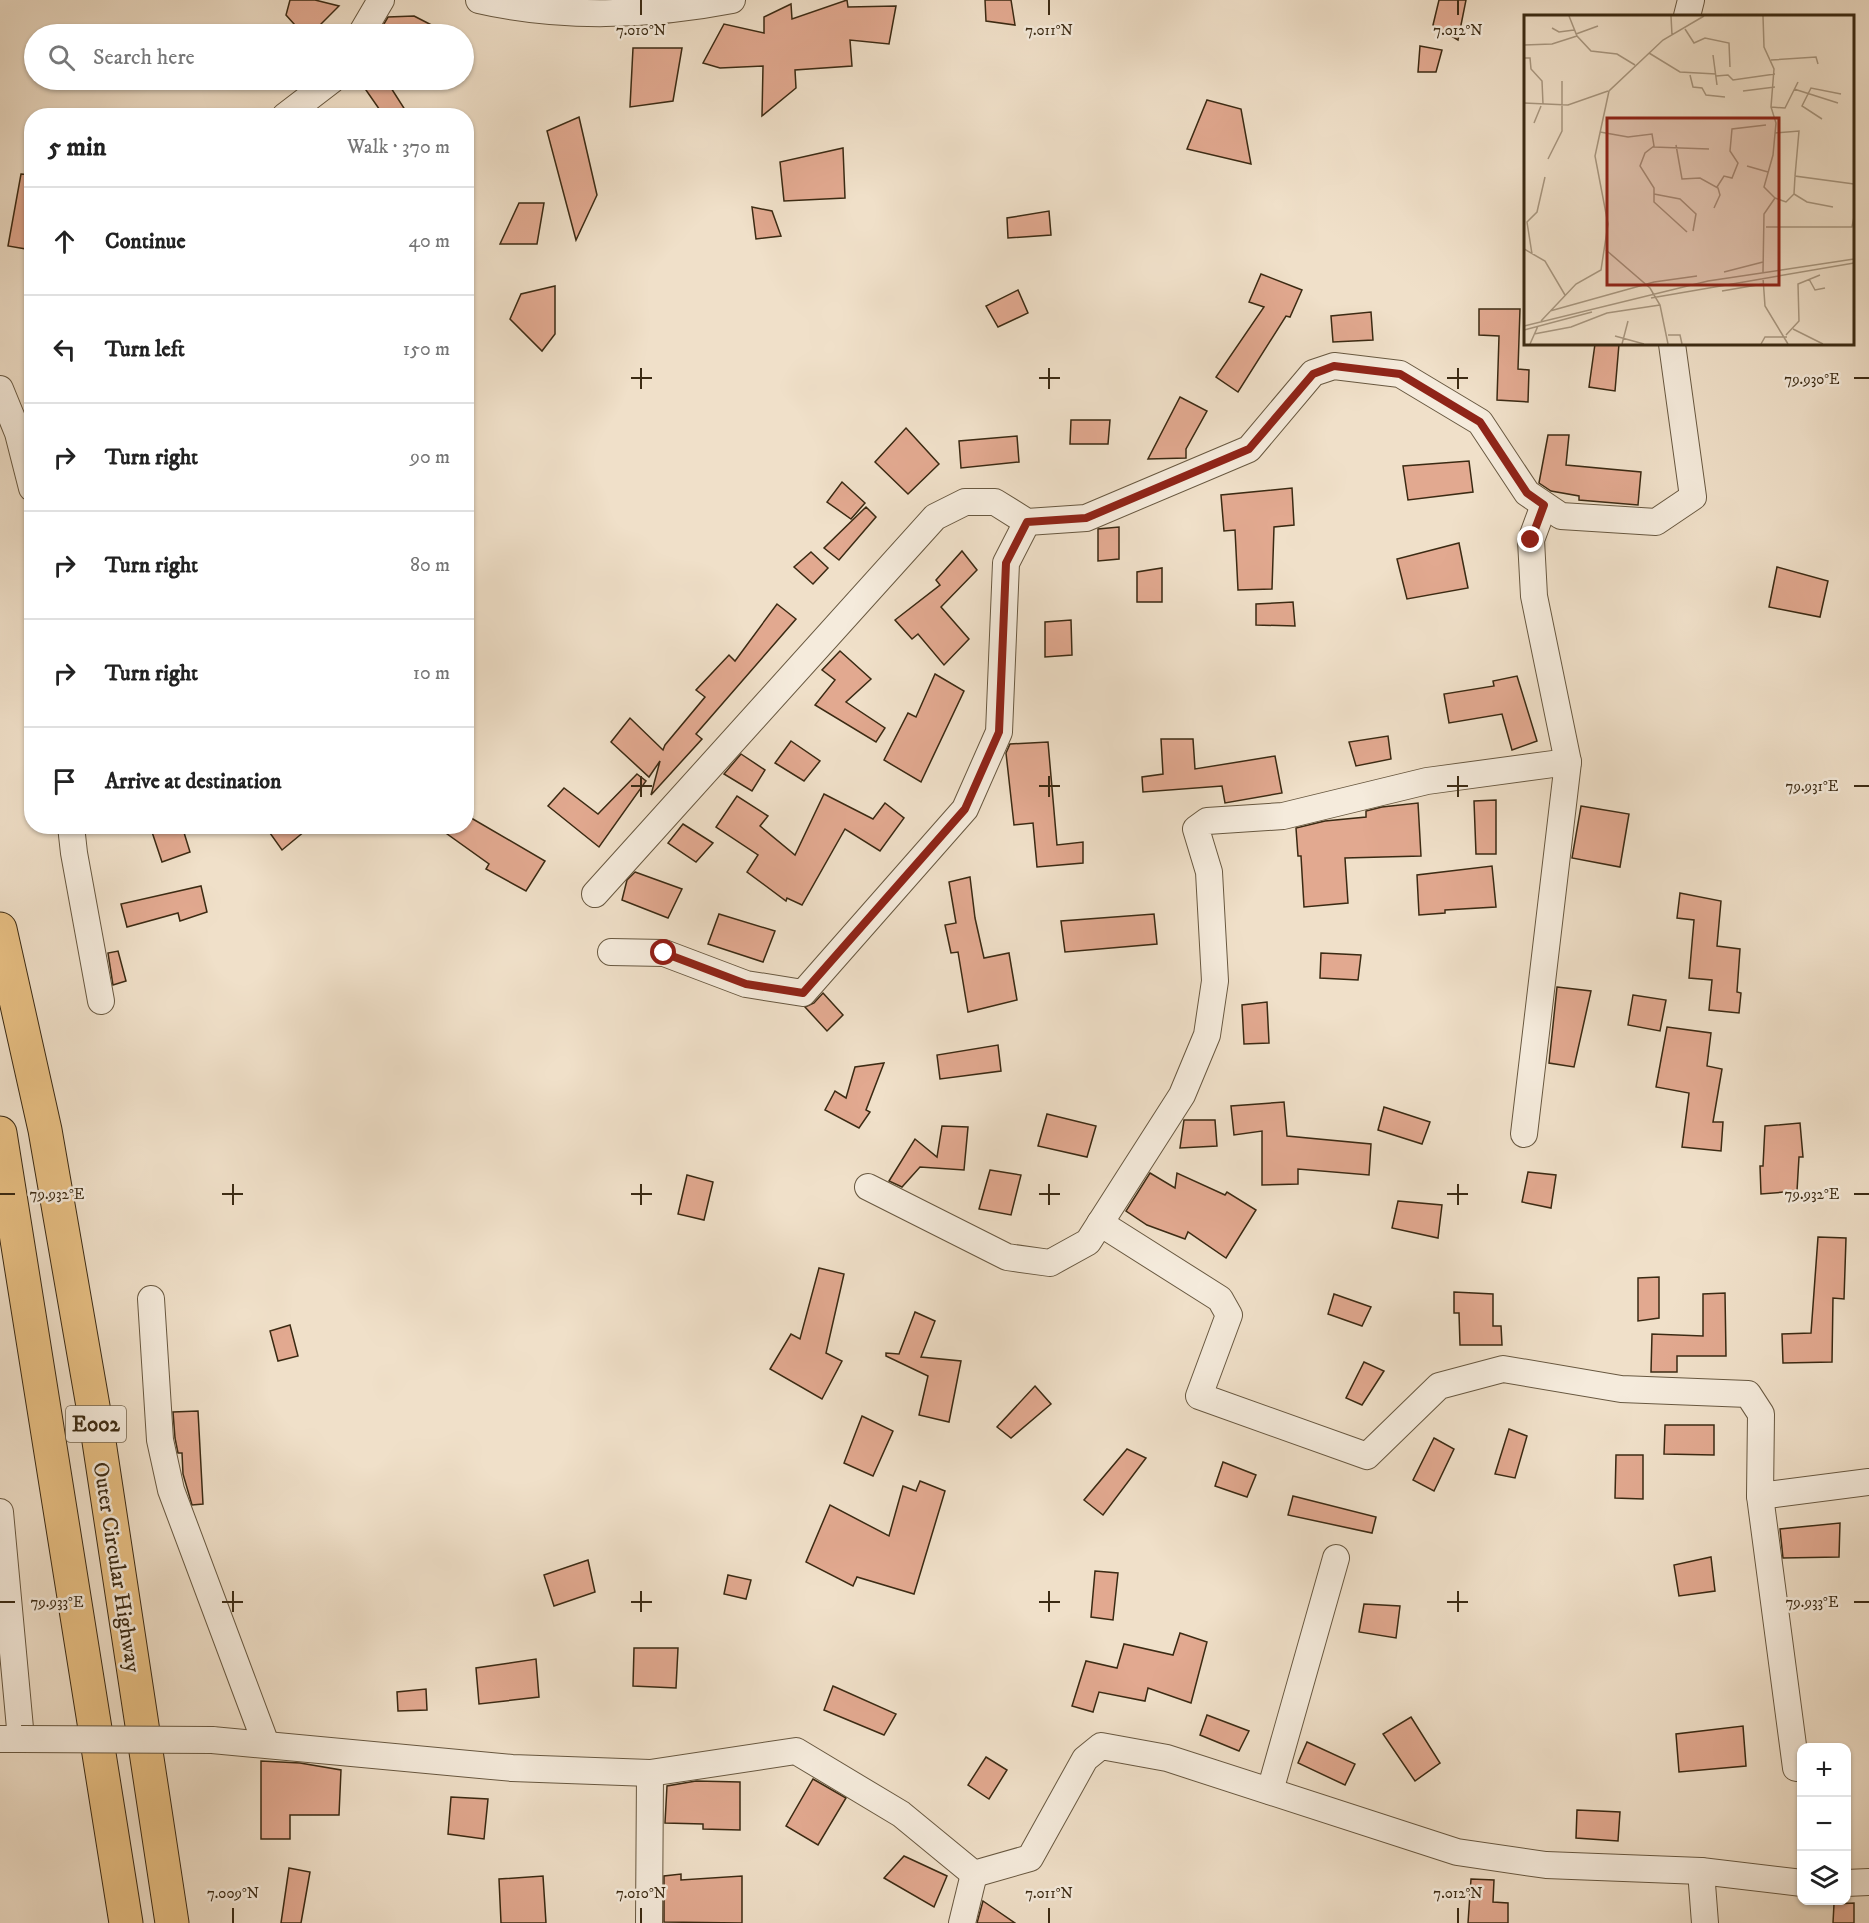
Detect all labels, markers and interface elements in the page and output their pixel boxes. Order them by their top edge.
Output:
inset map [1524,15,1854,345]
text: 7.010°N [616,21,666,40]
text: 7.011°N [1025,21,1073,40]
text: 7.012°N [1433,21,1483,40]
search box [24,24,474,90]
icon: search [45,41,78,74]
text: Search here [93,44,195,71]
text: 5 min [48,131,106,164]
text: Walk · 370 m [347,135,450,160]
icon: ahead [48,225,81,258]
text: Continue [105,228,186,255]
text: 40 m [408,229,450,254]
icon: left [48,333,81,366]
text: Turn left [105,336,185,363]
text: 150 m [403,337,450,362]
text: 79.930°E [1784,370,1840,389]
icon: right [48,441,81,474]
text: Turn right [105,444,198,471]
text: 90 m [410,445,450,470]
route end [1517,526,1543,552]
icon: right [48,549,81,582]
text: Turn right [105,552,198,579]
text: 80 m [410,553,450,578]
icon: right [48,657,81,690]
text: Turn right [105,660,198,687]
text: 10 m [413,661,450,686]
icon: arrive [48,765,81,798]
text: Arrive at destination [105,768,282,795]
text: 79.931°E [1786,777,1839,796]
route start [650,939,676,965]
text: 79.932°E [30,1185,85,1204]
text: 79.932°E [1785,1185,1840,1204]
road number: E002 [66,1406,126,1442]
street label: Outer Circular Highway [87,1460,147,1675]
text: 79.933°E [30,1593,84,1612]
text: 79.933°E [1785,1593,1839,1612]
map controls [1797,1743,1851,1905]
button: + [1797,1743,1851,1797]
button: − [1797,1797,1851,1851]
button: layers [1797,1851,1851,1905]
text: 7.009°N [207,1884,259,1903]
text: 7.010°N [616,1884,666,1903]
text: 7.011°N [1025,1884,1073,1903]
text: 7.012°N [1433,1884,1483,1903]

